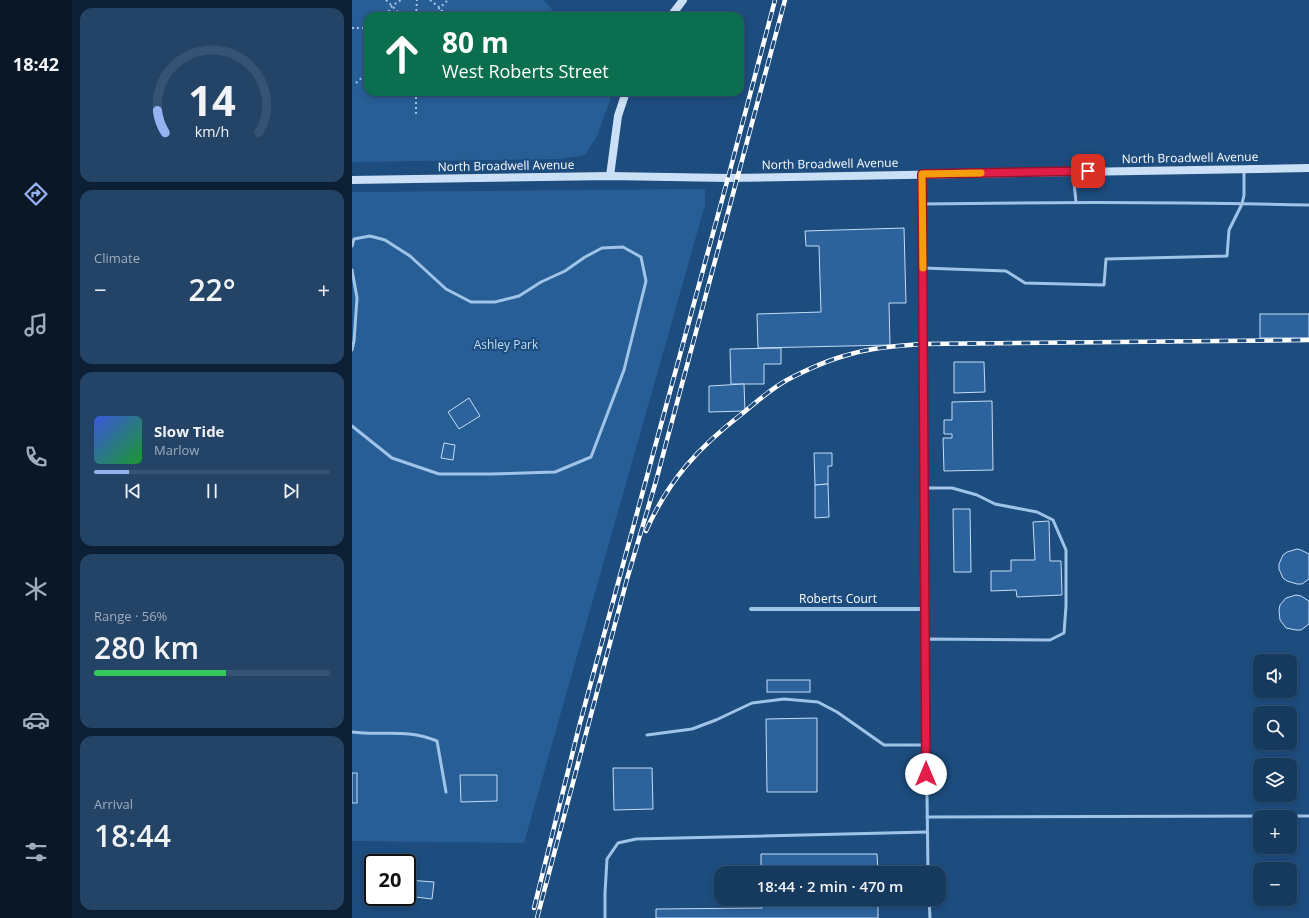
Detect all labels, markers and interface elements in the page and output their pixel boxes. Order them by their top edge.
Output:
text: 80 m [442,23,509,61]
icon: ahead [376,28,428,80]
text: 18:42 [13,52,59,76]
text: West Roberts Street [442,59,609,83]
text: 14 [188,72,236,128]
text: km/h [195,122,229,141]
street label: North Broadwell Avenue [1121,148,1259,167]
street label: North Broadwell Avenue [761,154,899,173]
pin [1071,154,1105,188]
street label: North Broadwell Avenue [437,156,575,175]
icon: arrive [1077,160,1099,182]
icon: directions [22,180,50,208]
text: Climate [94,249,140,267]
text: 22° [188,269,236,310]
text: − [94,274,107,304]
text: + [317,274,330,304]
icon: music [22,311,50,339]
park label: Ashley Park [474,336,539,353]
text: Slow Tide [154,421,224,441]
text: Marlow [154,441,199,459]
icon: phone [22,443,50,471]
icon: previous [122,480,144,502]
icon: pause [201,480,223,502]
icon: next [280,480,302,502]
icon: climate [22,575,50,603]
street label: Roberts Court [799,590,877,607]
text: Range · 56% [94,607,167,625]
text: 280 km [94,627,199,668]
map controls [1253,654,1297,906]
button: sound [1253,654,1297,698]
icon: car [22,706,50,734]
button: search [1253,706,1297,750]
position arrow [905,753,947,795]
button: layers [1253,758,1297,802]
text: Arrival [94,795,133,813]
button: + [1253,810,1297,854]
text: 18:44 [94,815,171,856]
icon: filters [22,838,50,866]
speed limit sign: 20 [364,854,416,906]
button: − [1253,862,1297,906]
text: 18:44 · 2 min · 470 m [757,876,903,896]

